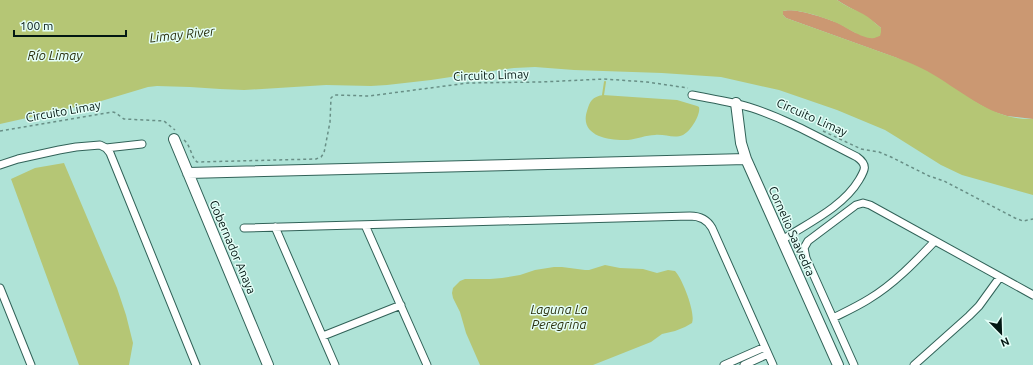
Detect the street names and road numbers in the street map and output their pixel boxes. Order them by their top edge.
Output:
street label: Circuito Limay [453,67,529,83]
street label: Circuito Limay [775,96,850,138]
street label: Circuito Limay [24,98,102,124]
street label: Cornelio Saavedra [766,184,818,278]
street label: Gobernador Anaya [207,198,259,296]

